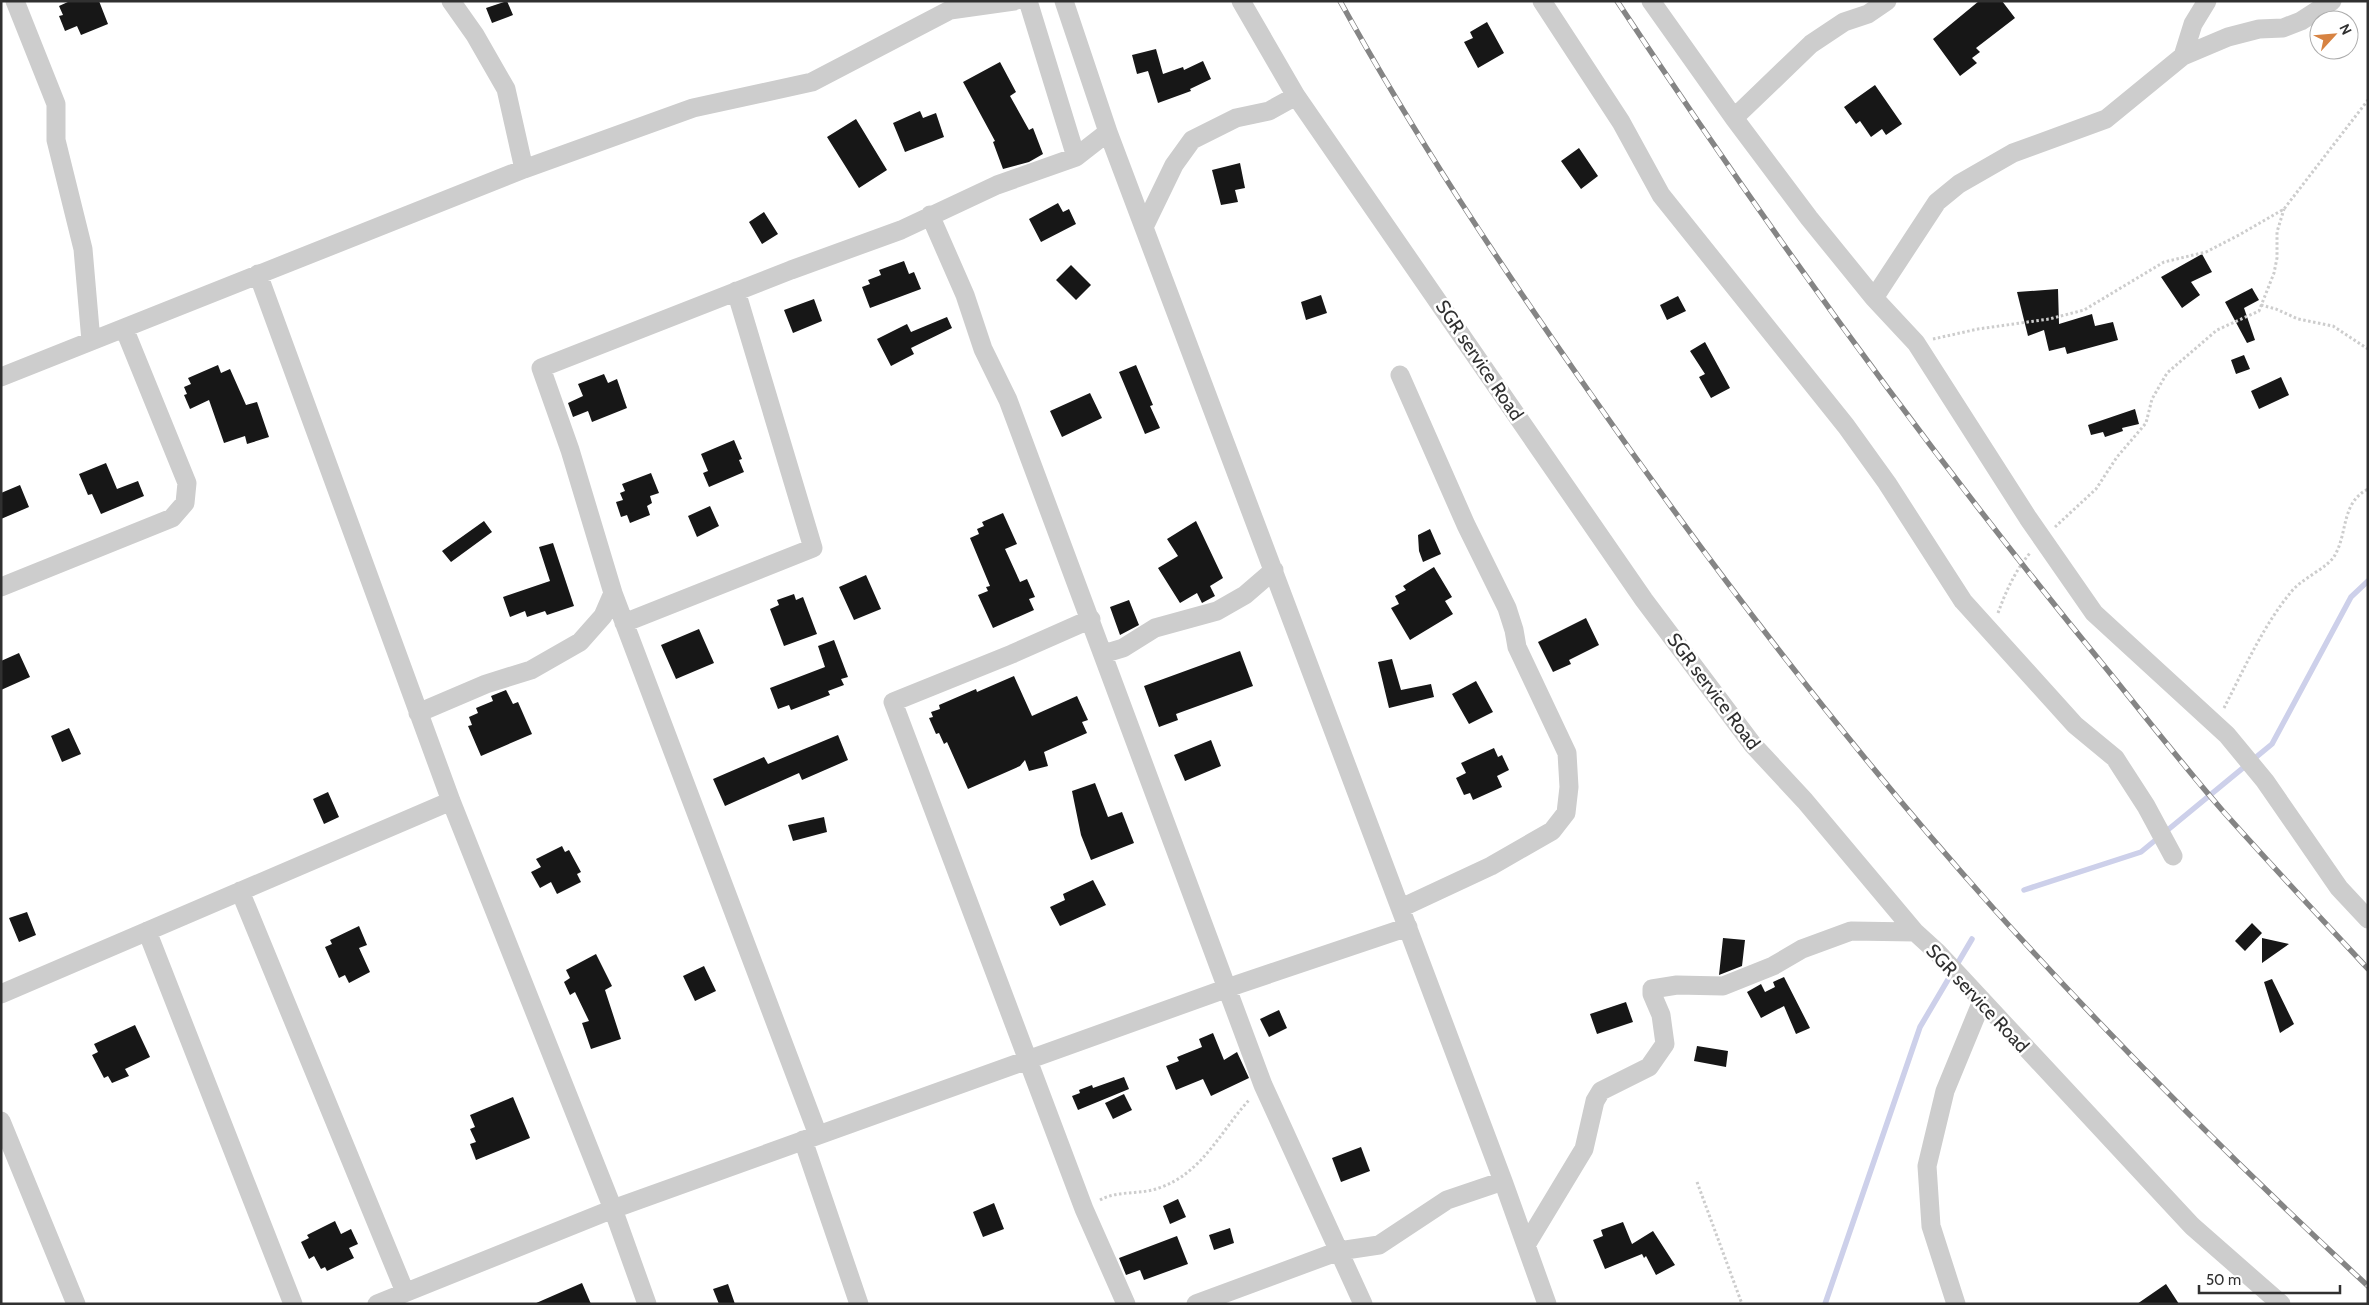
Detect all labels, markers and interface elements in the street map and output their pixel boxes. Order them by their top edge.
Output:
north arrow [2309,10,2359,60]
text: N [2335,21,2356,38]
street label: SGR service Road [1431,296,1528,425]
street label: SGR service Road [1662,628,1765,754]
street label: SGR service Road [1921,939,2034,1057]
scale bar [2199,1262,2340,1294]
text: 50 m [2206,1271,2241,1289]

